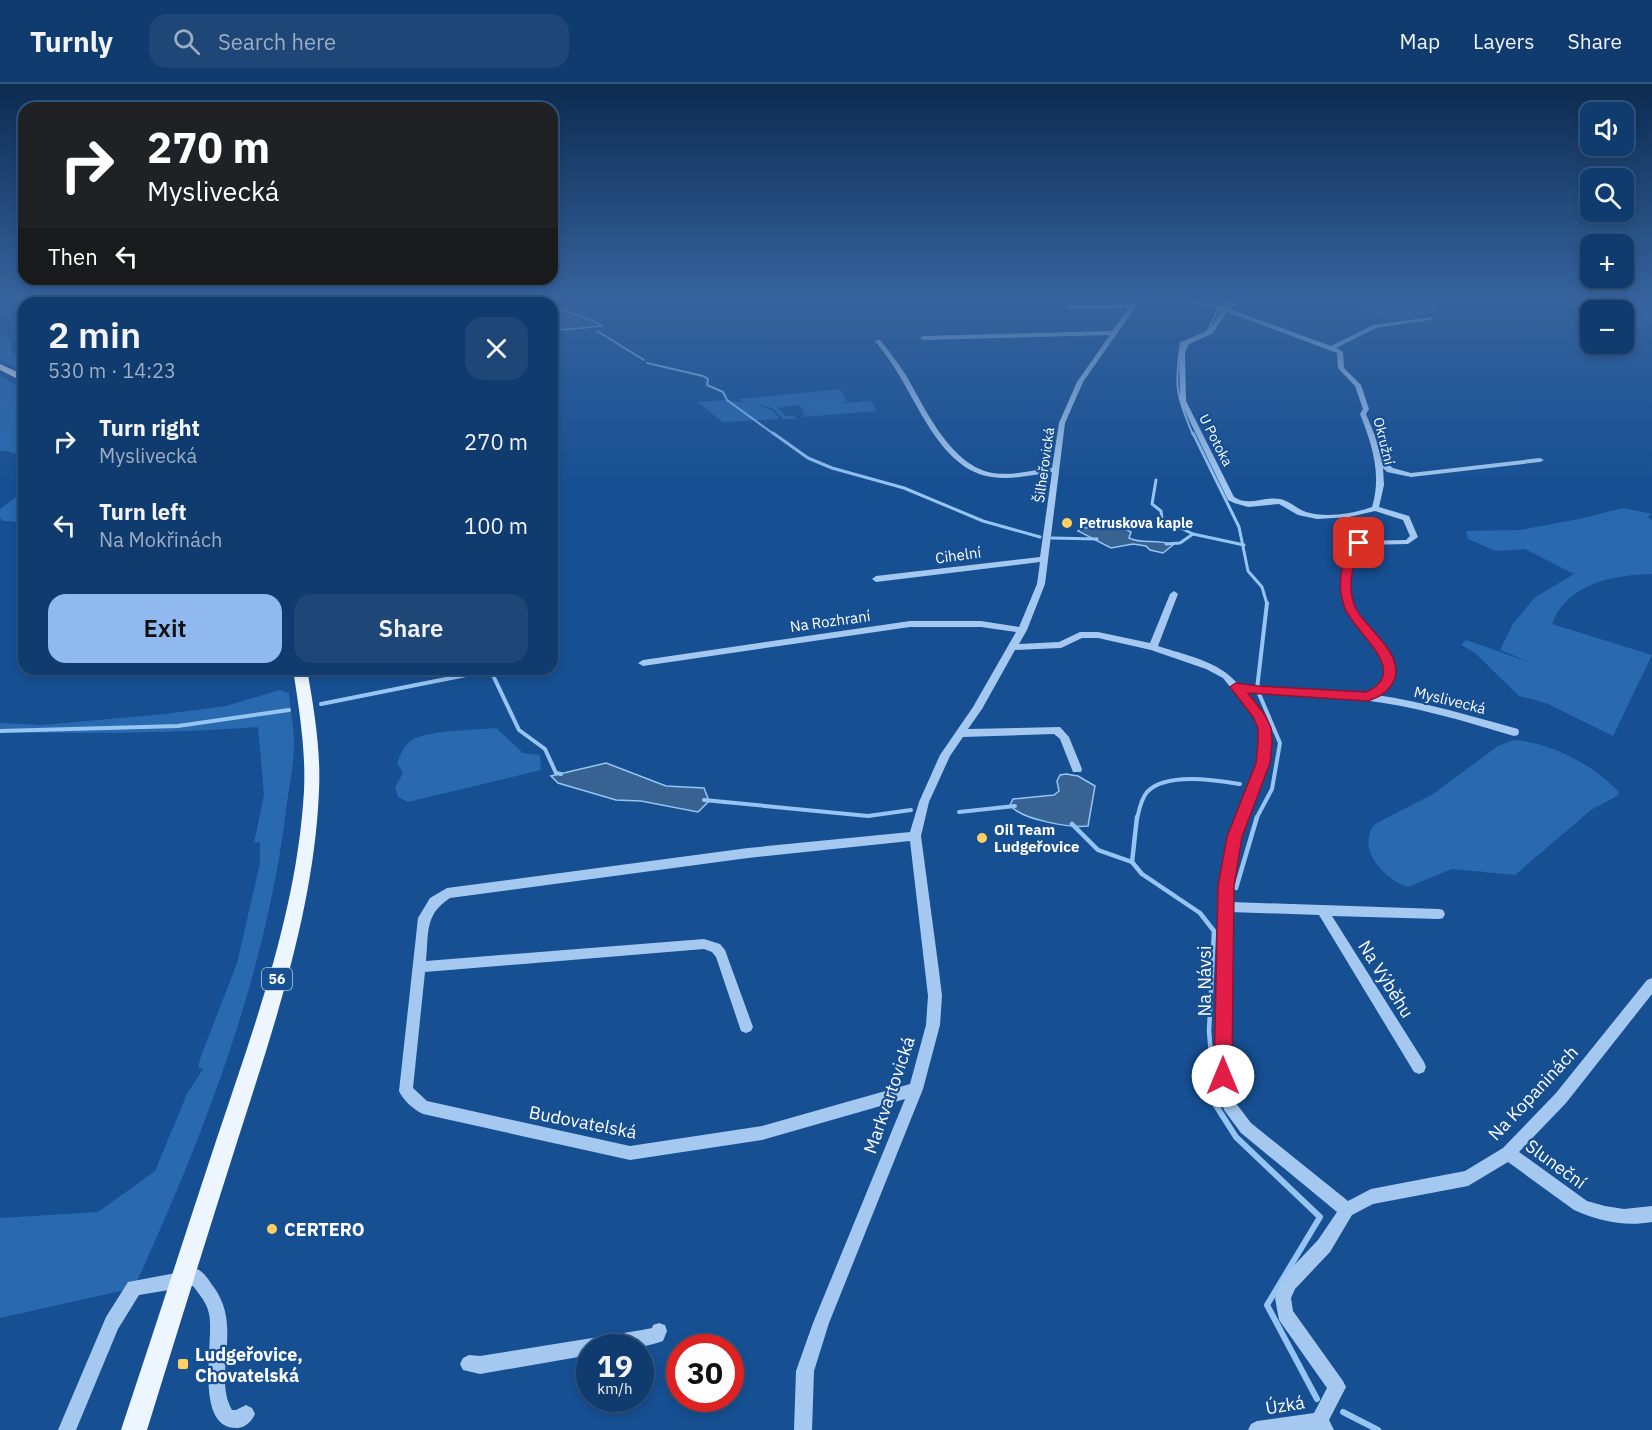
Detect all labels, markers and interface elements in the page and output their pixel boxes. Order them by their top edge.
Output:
search box [149,14,569,68]
text: Turnly [30,23,113,60]
icon: search [170,25,203,58]
text: Search here [218,27,336,56]
text: Map [1400,27,1440,55]
text: Layers [1473,27,1535,55]
text: Share [1568,27,1622,55]
map controls [1580,102,1634,354]
button: sound [1580,102,1634,156]
text: 270 m [147,120,270,175]
icon: right [48,126,126,204]
button: search [1580,168,1634,222]
text: Myslivecká [147,173,280,208]
button: + [1580,234,1634,288]
icon: left [110,240,143,273]
text: Then [48,242,98,271]
button: − [1580,300,1634,354]
text: 2 min [48,311,141,358]
button: close [465,317,528,380]
text: 530 m · 14:23 [48,357,176,384]
street label: U Potoka [1195,411,1237,470]
text: Turn right [99,413,200,442]
street label: Okružní [1369,415,1399,467]
icon: right [48,425,81,458]
street label: Šilheřovická [1029,425,1058,504]
text: 270 m [464,427,528,456]
text: Myslivecká [99,442,197,469]
text: Turn left [99,497,187,526]
icon: left [48,509,81,542]
text: 100 m [464,511,528,540]
place label: Petruskova kaple [1079,514,1193,532]
marker: Petruskova kaple [1060,516,1074,530]
pin [1333,517,1384,568]
text: Na Mokřinách [99,526,222,553]
icon: arrive [1342,526,1375,559]
street label: Cihelní [934,542,982,568]
button: Exit [48,594,282,663]
button: Share [294,594,528,663]
street label: Na Rozhraní [789,606,872,636]
street label: Myslivecká [1412,682,1488,718]
place label: Oil Team Ludgeřovice [994,820,1079,856]
marker: Oil Team Ludgeřovice [975,831,989,845]
street label: Na Výběhu [1353,936,1419,1022]
street label: Na Návsi [1193,946,1216,1016]
road number: 56 [262,968,292,990]
street label: Markvartovická [858,1033,920,1157]
street label: Na Kopaninách [1483,1041,1583,1145]
position arrow [1191,1044,1255,1108]
street label: Budovatelská [527,1100,639,1144]
street label: Sluneční [1521,1134,1591,1194]
place label: CERTERO [284,1218,365,1241]
marker: CERTERO [265,1222,279,1236]
speed limit sign: 30 [666,1334,744,1412]
place label: Ludgeřovice, Chovatelská [195,1343,303,1387]
text: 19 [597,1346,633,1385]
marker: Ludgeřovice, Chovatelská [176,1357,190,1371]
text: km/h [597,1379,633,1398]
street label: Úzká [1264,1390,1307,1419]

